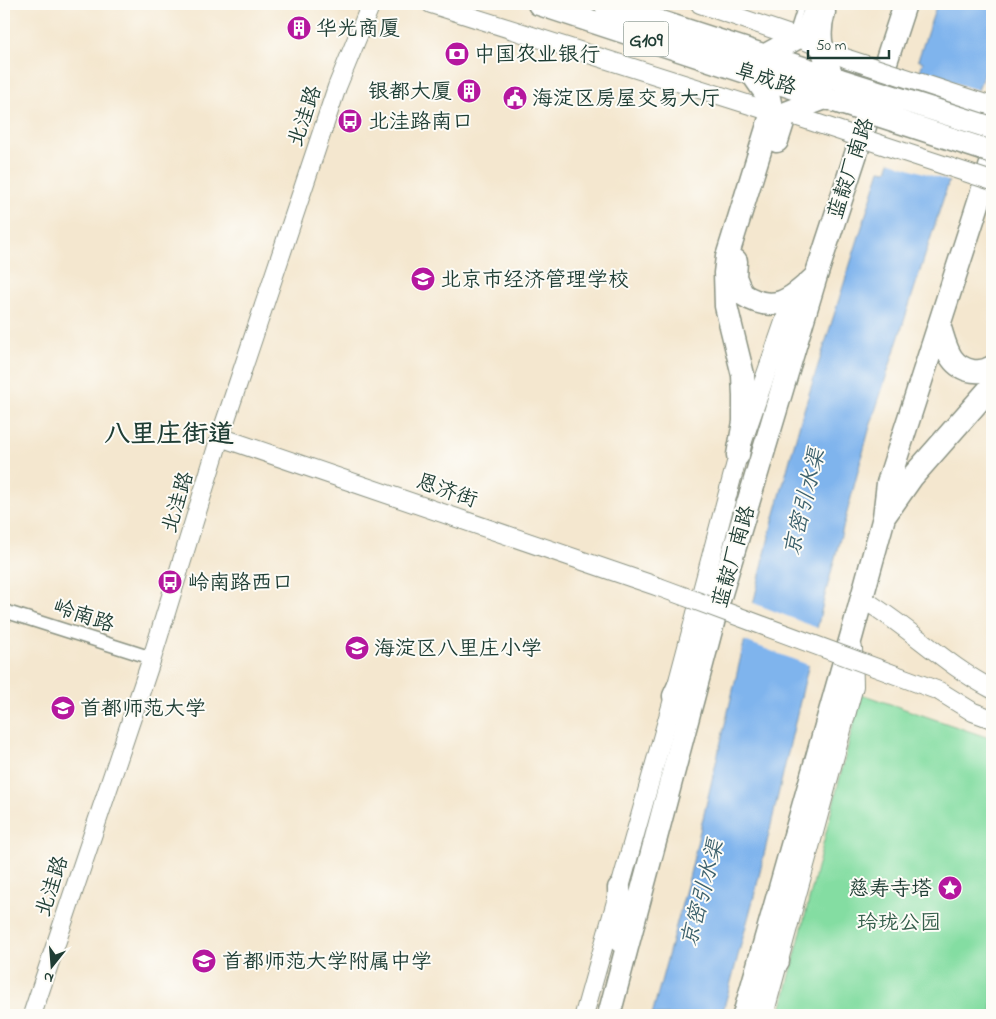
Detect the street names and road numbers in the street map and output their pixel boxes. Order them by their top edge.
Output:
road number: G109 [624,22,668,56]
street label: 阜成路 [731,56,800,104]
street label: 北洼路 [281,82,330,151]
street label: 蓝靛厂南路 [821,114,882,223]
street label: 恩济街 [412,467,481,516]
street label: 北洼路 [155,468,202,537]
street label: 蓝靛厂南路 [706,502,764,611]
street label: 岭南路 [49,593,118,641]
street label: 北洼路 [29,852,77,921]

